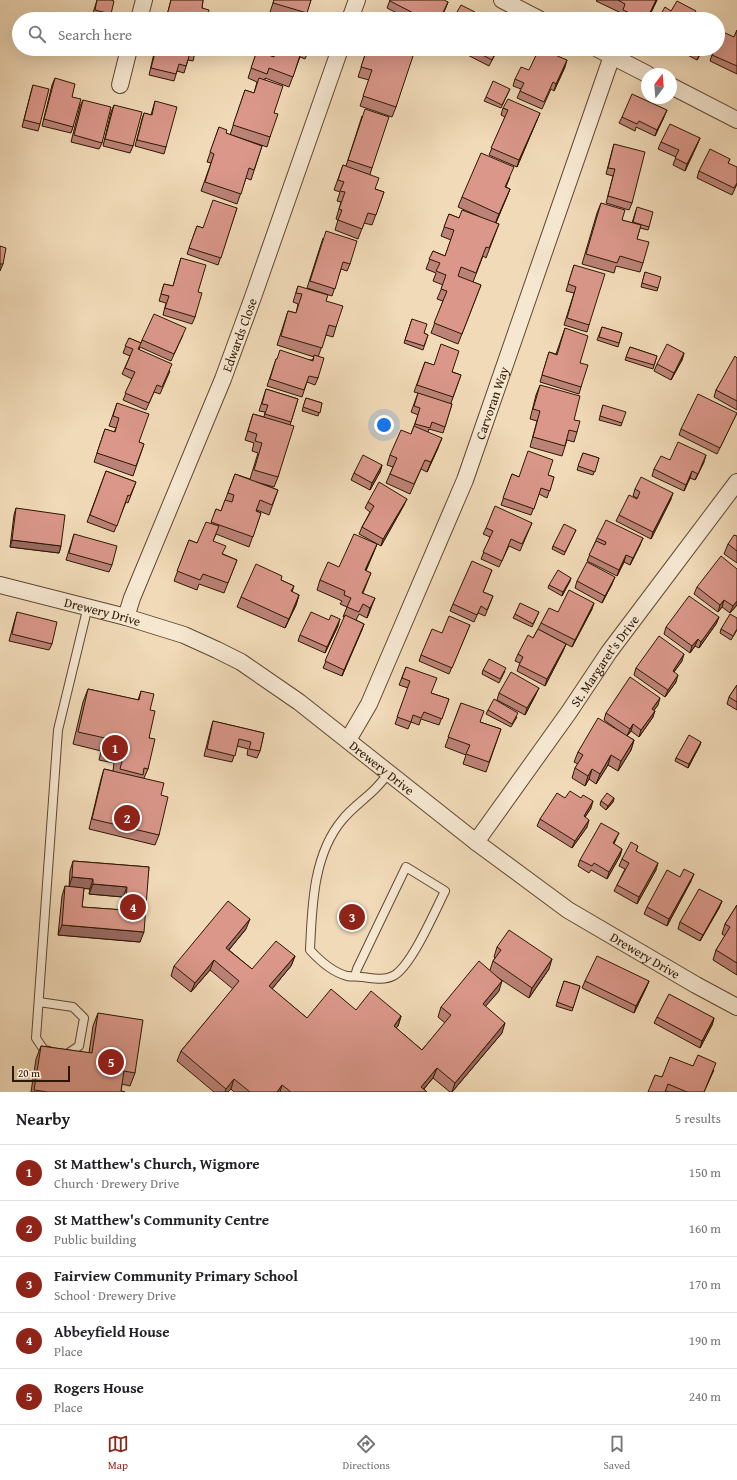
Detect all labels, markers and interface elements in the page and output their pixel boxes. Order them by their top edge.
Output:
search box [12,12,725,56]
icon: search [26,23,48,45]
text: Search here [58,24,132,45]
north arrow [641,68,677,104]
street label: Edwards Close [217,295,262,375]
street label: Carvoran Way [471,363,514,442]
your location [374,415,394,435]
street label: Drewery Drive [62,593,143,631]
street label: St. Margaret's Drive [566,611,644,711]
pin: 1 [102,733,128,763]
street label: Drewery Drive [345,736,418,800]
pin: 2 [114,803,140,833]
pin: 4 [120,892,146,922]
pin: 3 [339,902,365,932]
street label: Drewery Drive [607,928,684,984]
pin: 5 [98,1047,124,1077]
scale bar [12,1064,70,1083]
text: 20 m [18,1065,40,1081]
text: Nearby [16,1106,70,1131]
text: 5 results [675,1109,721,1128]
text: St Matthew's Church, Wigmore [54,1153,260,1174]
text: 1 [26,1163,32,1182]
text: 150 m [689,1163,721,1182]
text: Church · Drewery Drive [54,1174,179,1193]
text: St Matthew's Community Centre [54,1209,269,1230]
text: 2 [26,1219,32,1238]
text: 160 m [689,1219,721,1238]
text: Public building [54,1230,136,1249]
text: Fairview Community Primary School [54,1265,298,1286]
text: 3 [26,1275,32,1294]
text: 170 m [689,1275,721,1294]
text: School · Drewery Drive [54,1286,176,1305]
text: Abbeyfield House [54,1321,170,1342]
text: 4 [26,1331,32,1350]
text: 190 m [689,1331,721,1350]
text: Place [54,1342,83,1361]
text: Rogers House [54,1377,144,1398]
text: 5 [26,1387,32,1406]
text: 240 m [689,1387,721,1406]
text: Place [54,1398,83,1417]
tab: Map [107,1433,129,1473]
tab: Directions [343,1433,390,1473]
tab: Saved [603,1433,630,1473]

